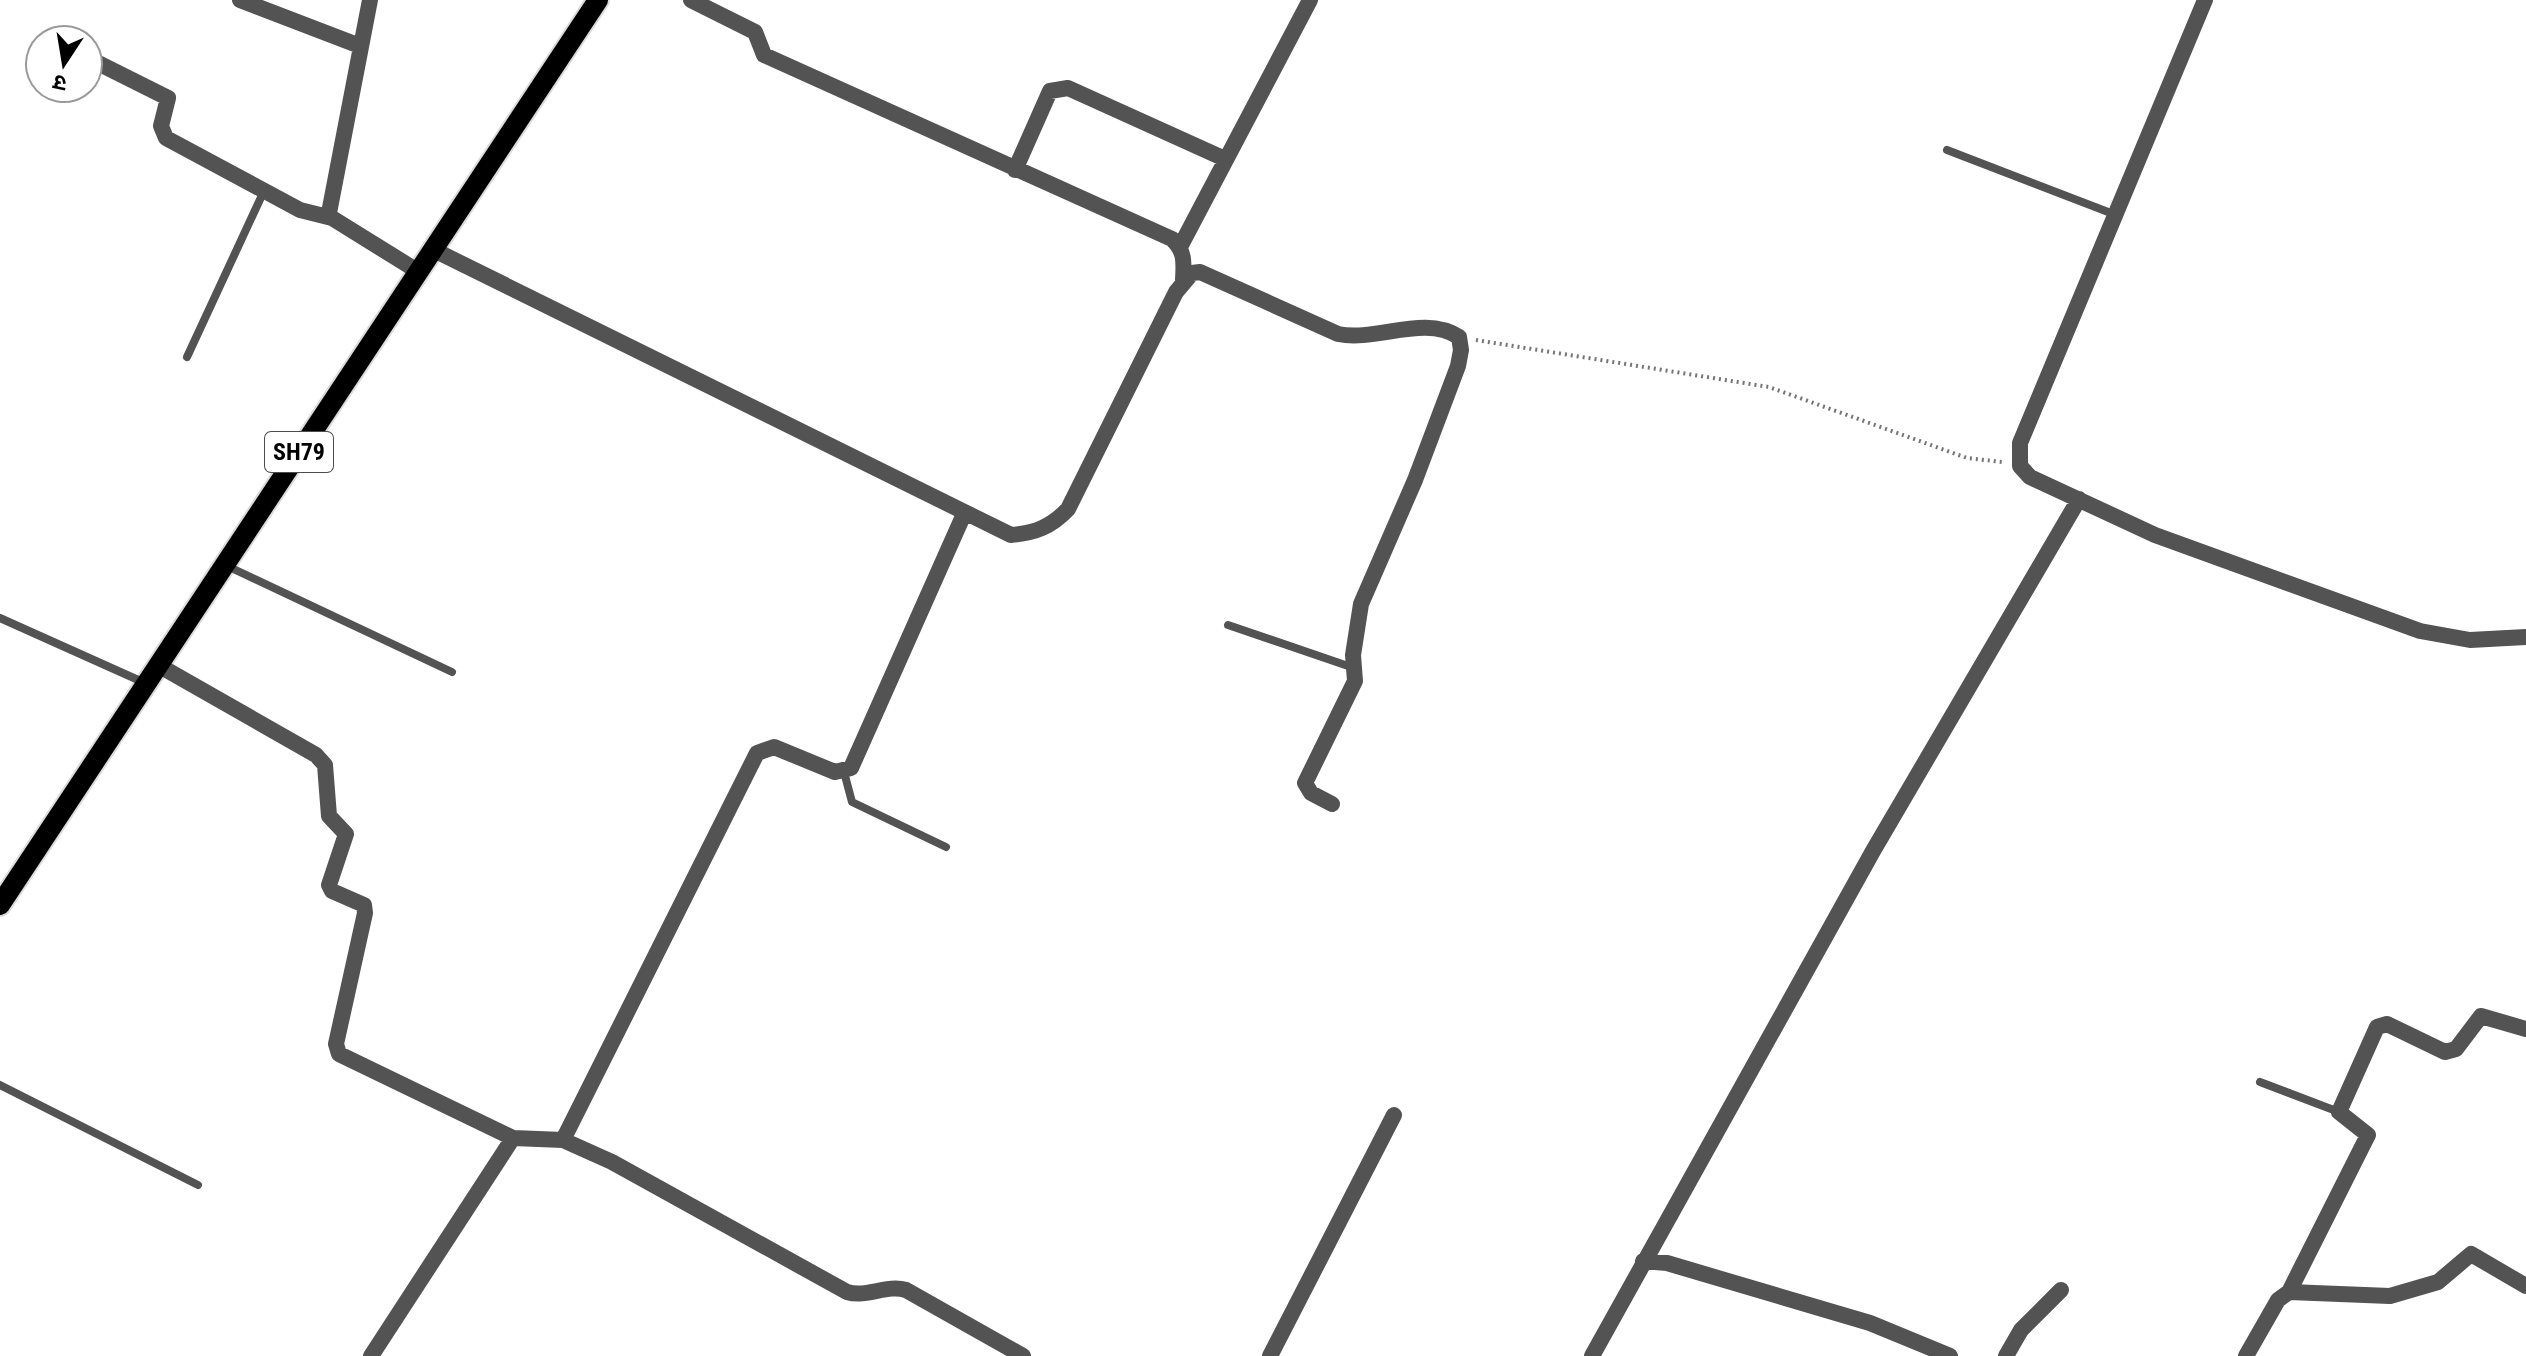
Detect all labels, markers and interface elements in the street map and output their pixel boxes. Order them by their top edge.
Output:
north arrow [24,24,104,104]
text: उ [50,69,69,97]
road number: SH79 [265,432,333,472]

